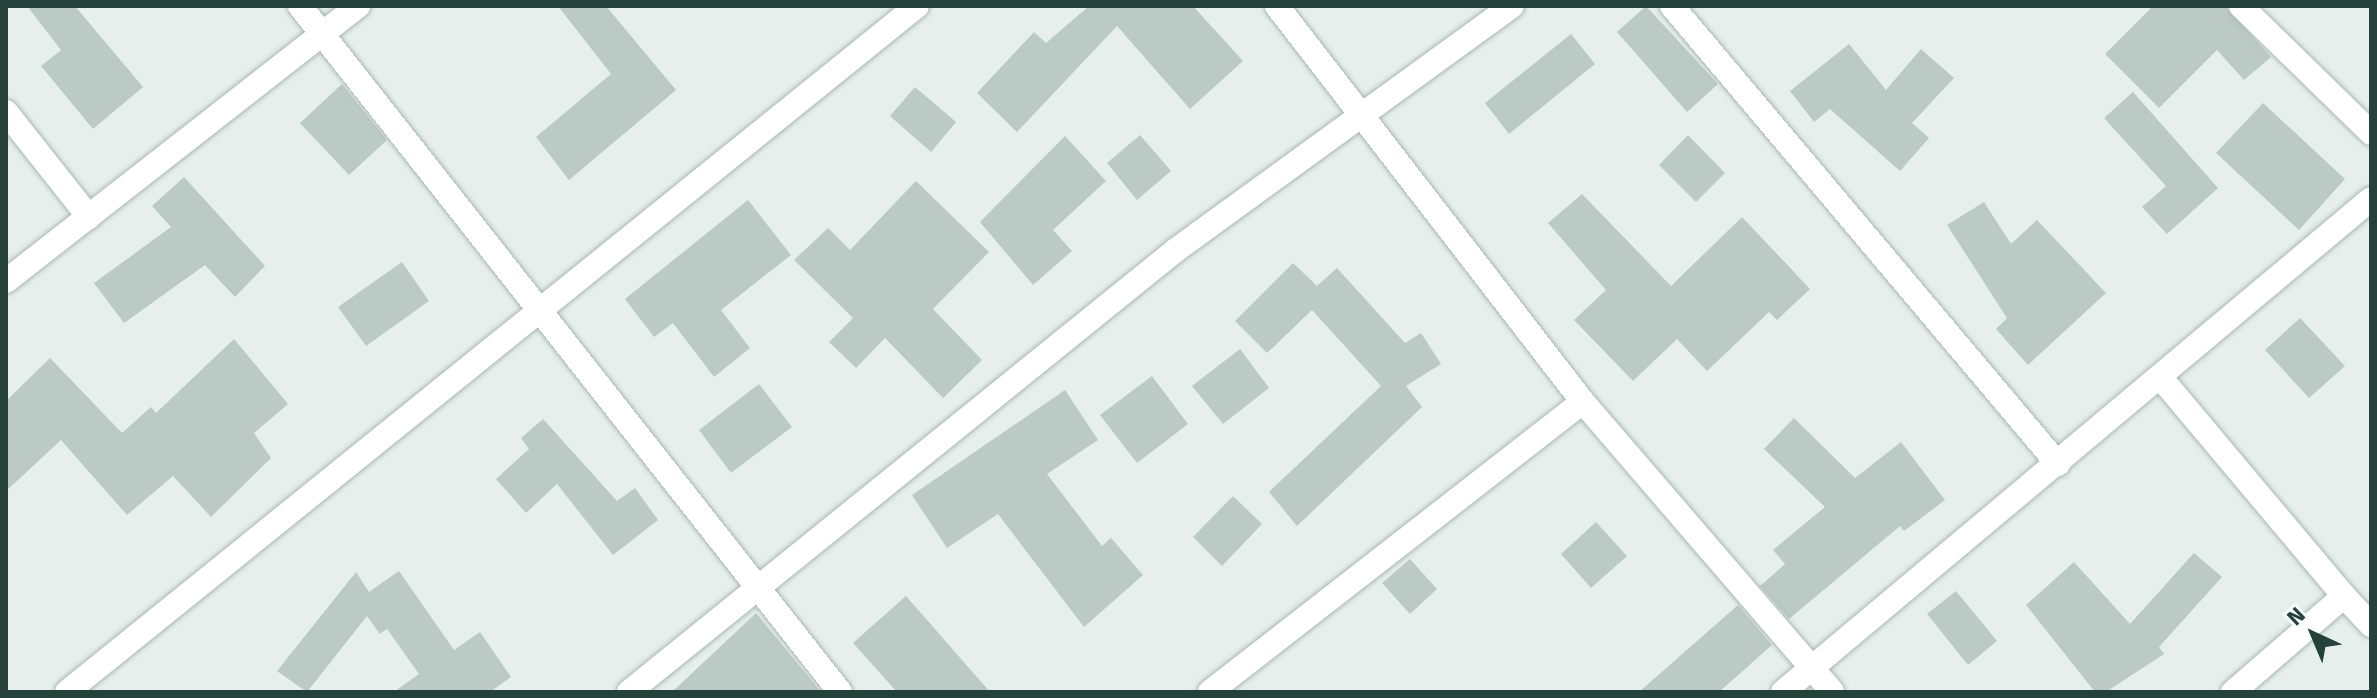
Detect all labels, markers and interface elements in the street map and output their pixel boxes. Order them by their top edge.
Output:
north arrow [2273,594,2353,674]
text: N [2281,602,2311,631]

